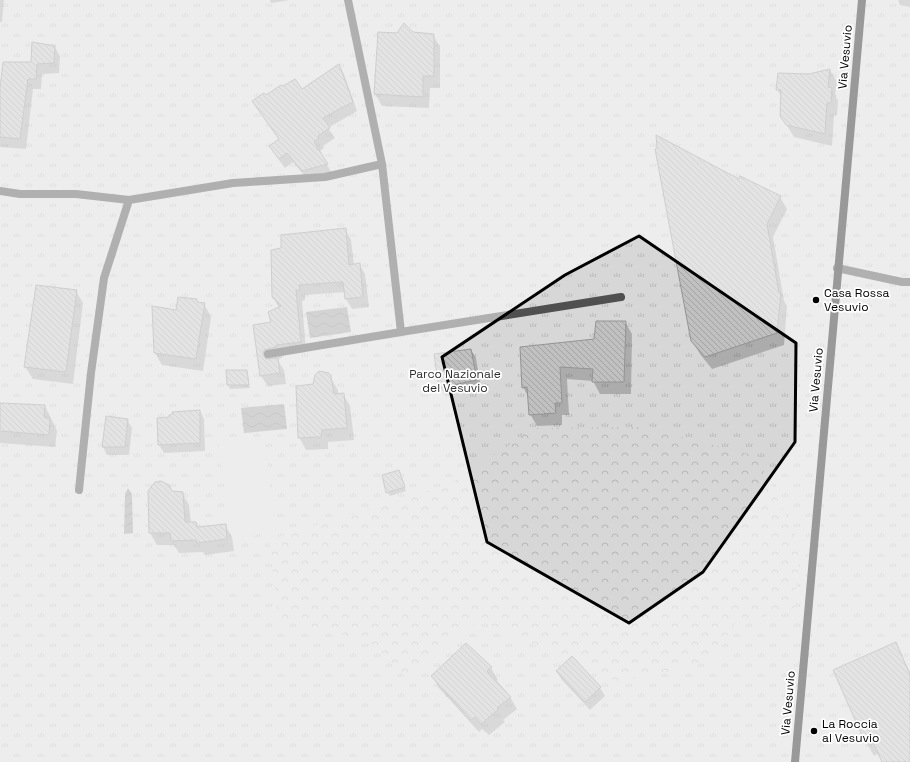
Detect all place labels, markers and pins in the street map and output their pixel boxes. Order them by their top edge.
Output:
place label: Casa Rossa Vesuvio [824,285,889,315]
marker: Casa Rossa Vesuvio [811,295,821,305]
place label: La Roccia al Vesuvio [822,716,879,746]
marker: La Roccia al Vesuvio [809,726,819,736]

